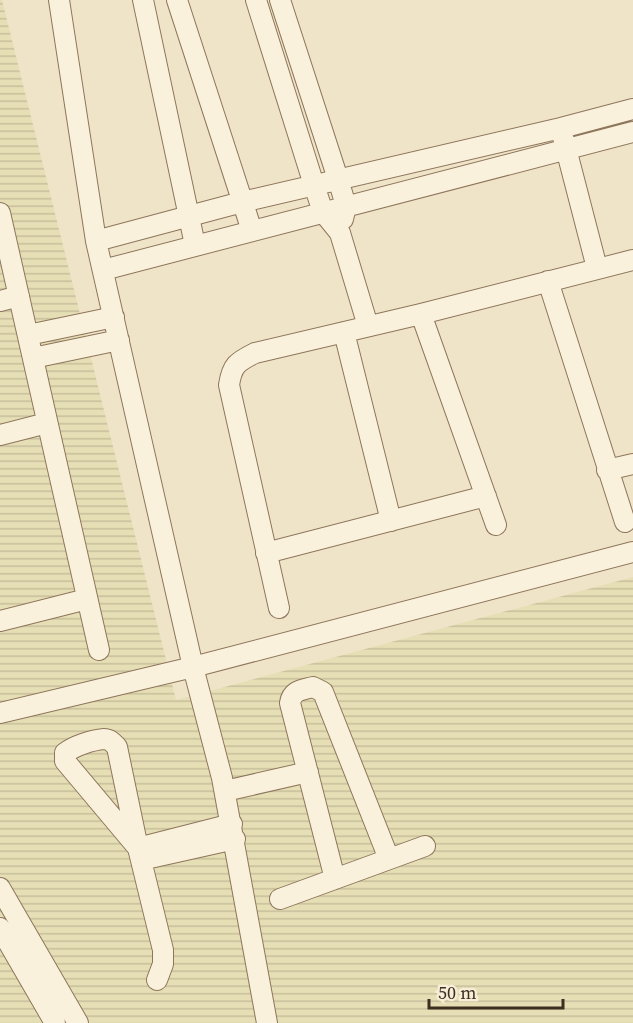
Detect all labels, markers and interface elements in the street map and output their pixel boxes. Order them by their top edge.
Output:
scale bar [429,972,562,1010]
text: 50 m [438,980,476,1005]

